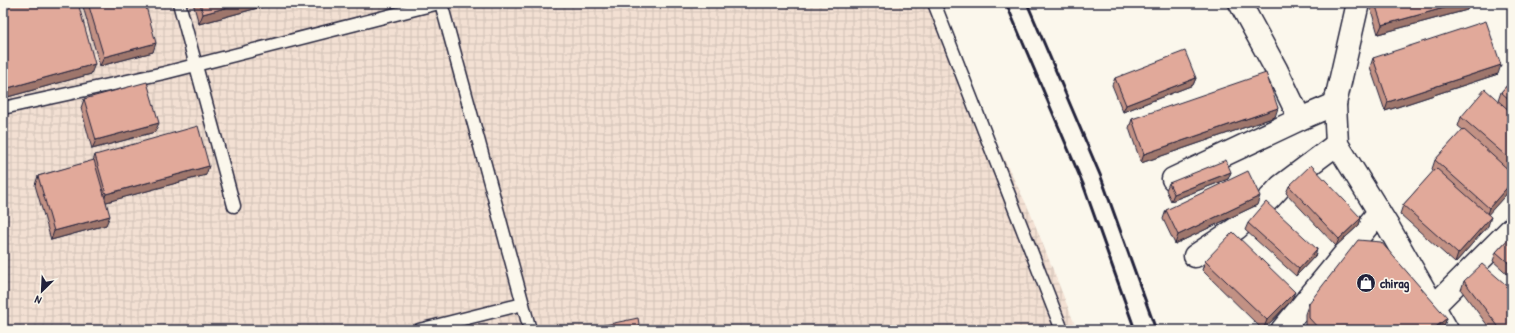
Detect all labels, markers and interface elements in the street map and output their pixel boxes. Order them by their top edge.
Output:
north arrow [22,271,62,311]
shop icon: chirag [1355,272,1377,294]
place label: chirag [1380,274,1410,293]
text: N [32,292,43,308]

